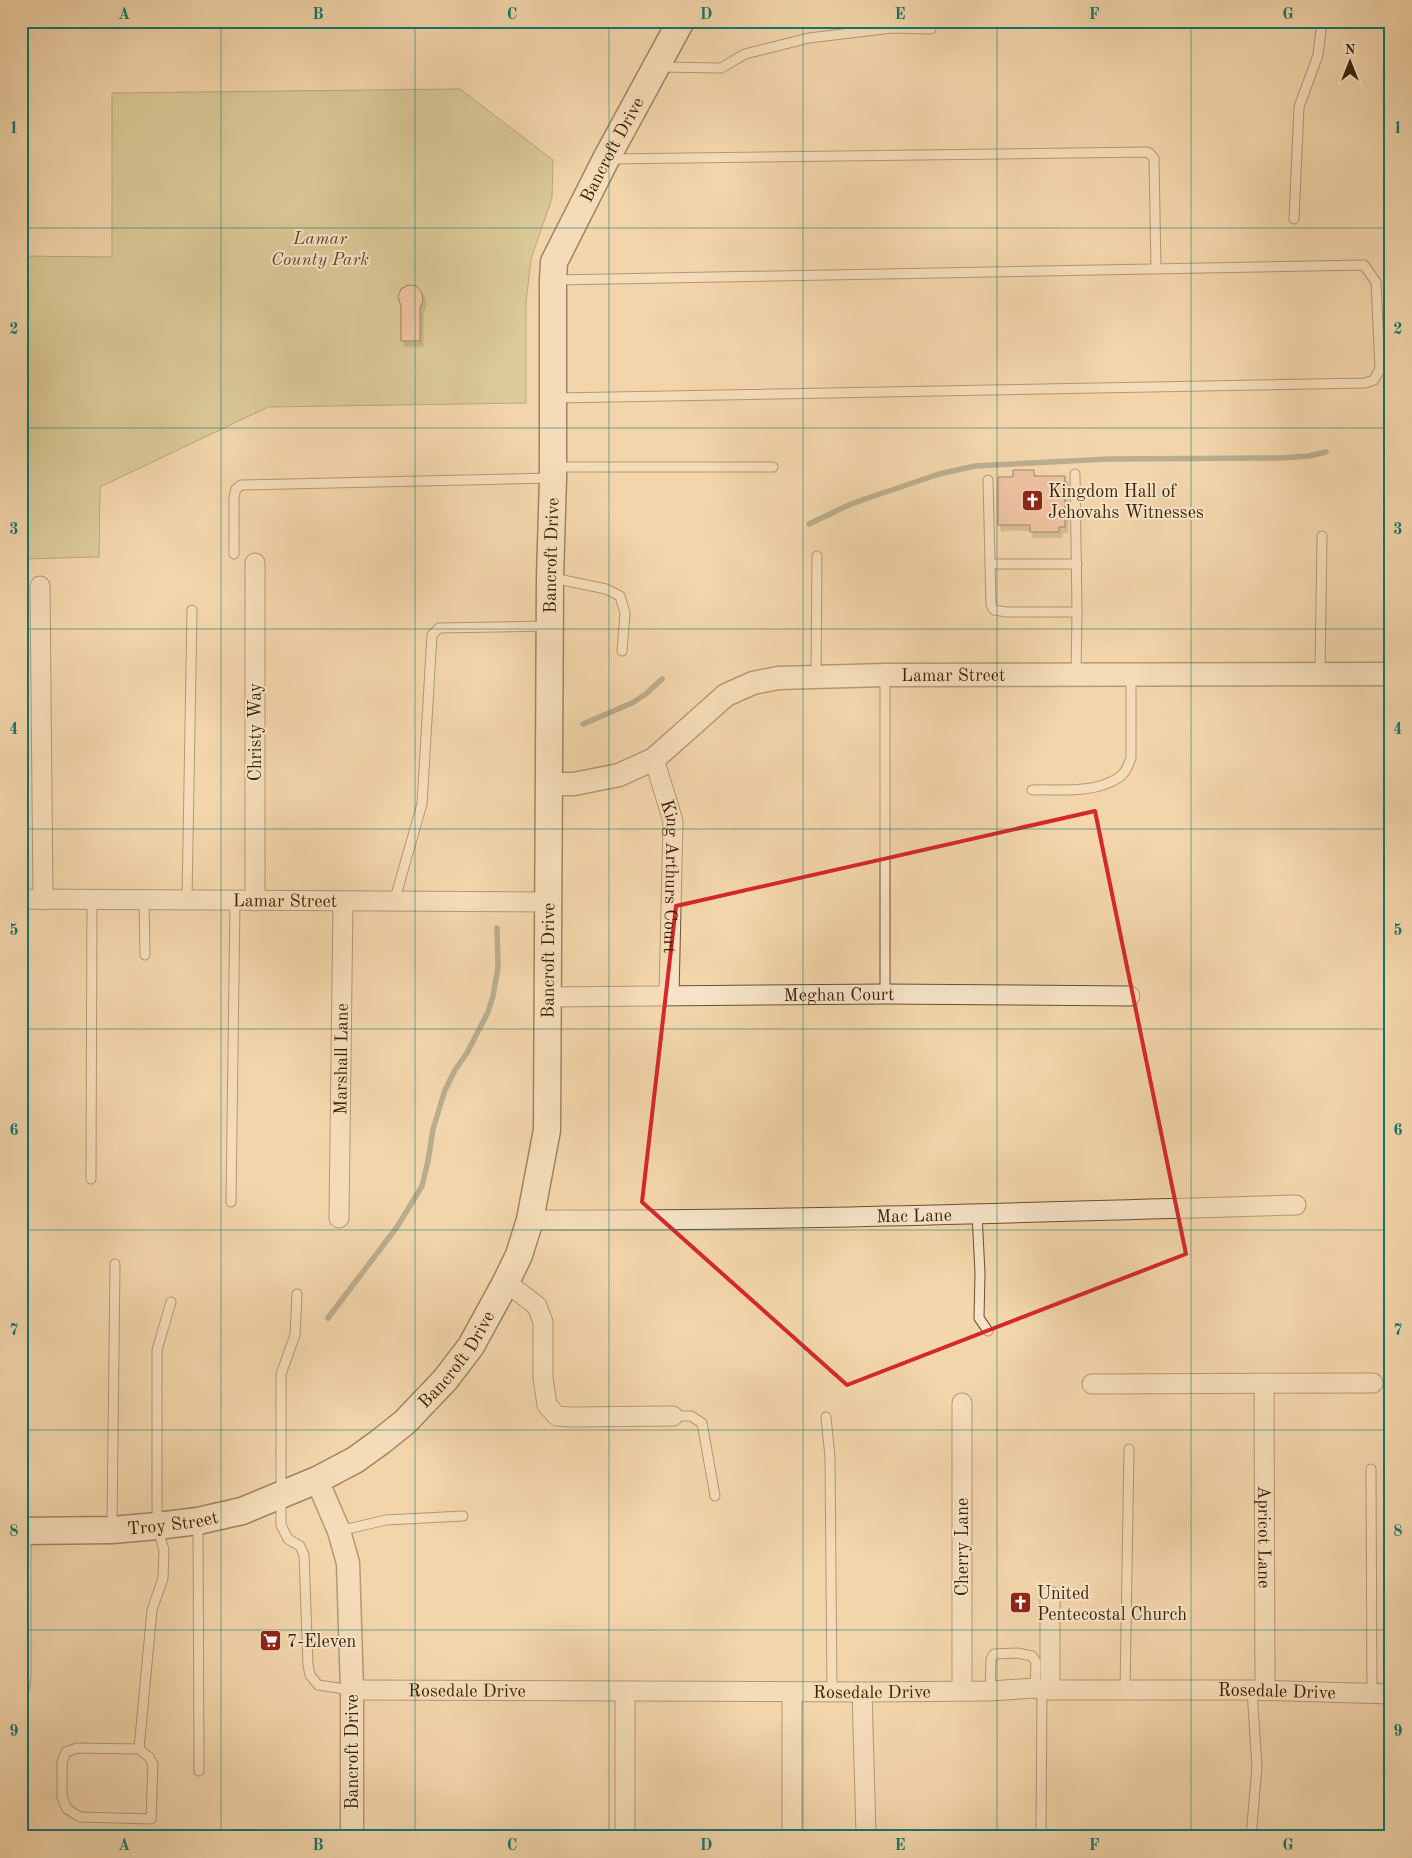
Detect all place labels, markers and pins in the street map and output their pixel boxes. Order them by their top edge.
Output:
place label: Kingdom Hall of Jehovahs Witnesses [1048,483,1204,522]
church icon: Kingdom Hall of Jehovahs Witnesses [1020,489,1044,513]
place label: United Pentecostal Church [1037,1585,1187,1624]
church icon: United Pentecostal Church [1009,1591,1033,1615]
supermarket icon: 7-Eleven [259,1629,283,1653]
place label: 7-Eleven [287,1633,357,1651]

